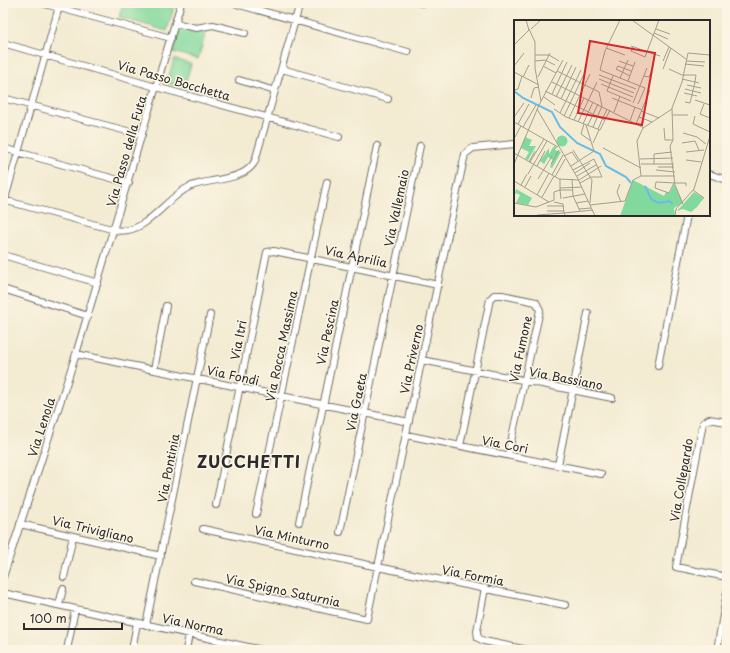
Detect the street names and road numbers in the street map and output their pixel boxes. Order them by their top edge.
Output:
street label: Via Passo Bocchetta [115,55,233,105]
street label: Via Passo della Futa [101,93,151,209]
street label: Via Vallemaio [379,167,413,248]
street label: Via Aprilia [323,241,389,272]
street label: Via Rocca Massima [260,288,302,403]
street label: Via Pescina [311,297,343,366]
street label: Via Fumone [504,314,536,384]
street label: Via Itri [225,318,251,362]
street label: Via Priverno [395,322,427,396]
street label: Via Fondi [205,361,261,389]
street label: Via Bassiano [528,362,605,394]
street label: Via Gaeta [341,370,371,433]
street label: Via Lenola [23,395,59,459]
street label: Via Pontinia [152,431,184,504]
street label: Via Cori [480,431,530,457]
street label: Via Collepardo [665,437,697,523]
street label: Via Trivigliano [50,511,136,547]
street label: Via Minturno [253,520,332,554]
street label: Via Formia [440,560,506,590]
street label: Via Spigno Saturnia [224,569,343,611]
street label: Via Norma [160,609,226,639]

